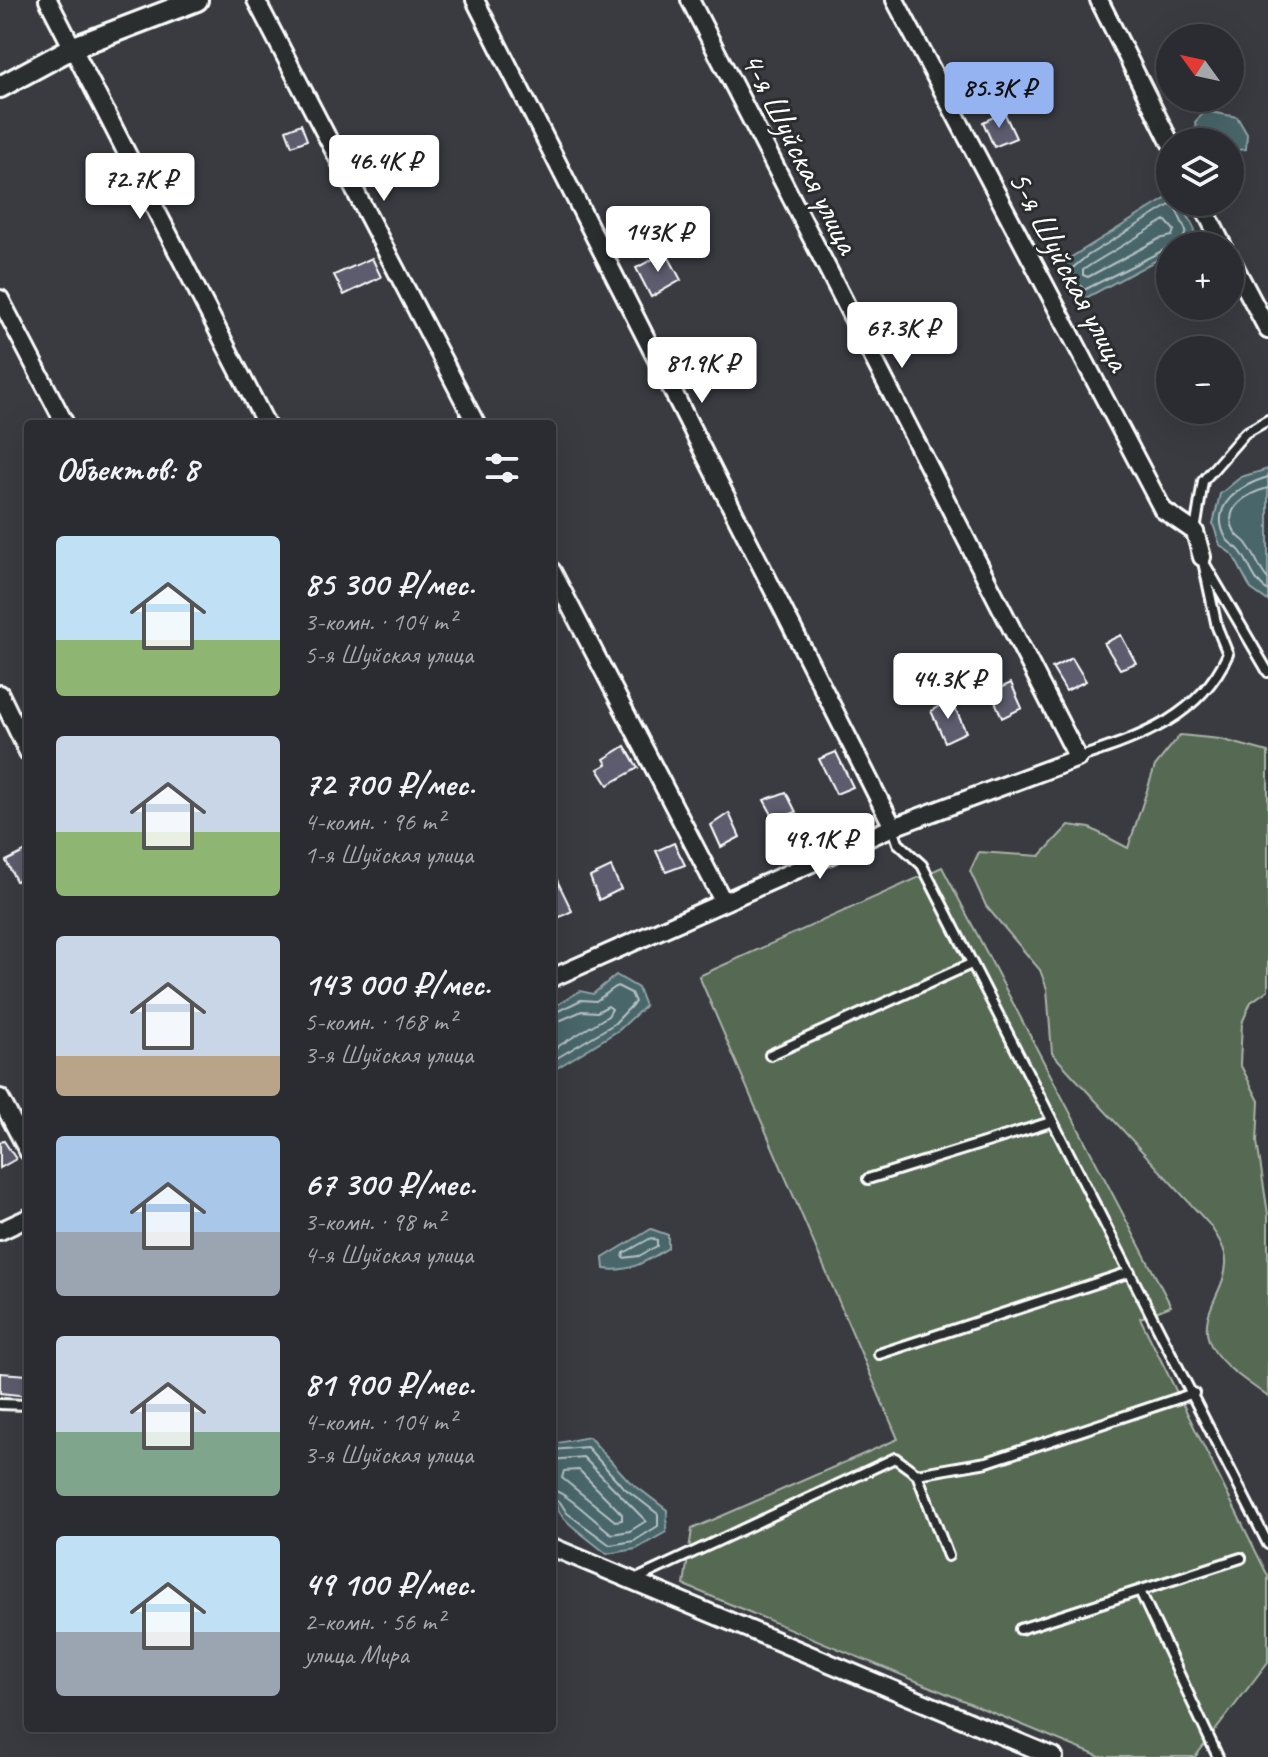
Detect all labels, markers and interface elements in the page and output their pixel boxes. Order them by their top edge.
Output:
north arrow [1156,24,1244,112]
map controls [1156,24,1244,424]
street label: 4-я Шуйская улица [731,44,871,263]
pin: 85.3K ₽ [925,62,1073,130]
text: 85.3K ₽ [963,71,1035,104]
button: layers [1156,128,1244,216]
pin: 46.4K ₽ [310,135,458,203]
text: 46.4K ₽ [347,144,421,177]
pin: 72.7K ₽ [66,153,214,221]
text: 72.7K ₽ [104,162,176,195]
street label: 5-я Шуйская улица [999,162,1142,380]
pin: 143K ₽ [593,206,723,274]
text: 143K ₽ [624,215,692,248]
button: + [1156,232,1244,320]
pin: 67.3K ₽ [828,302,976,370]
text: 67.3K ₽ [865,311,939,344]
button: − [1156,336,1244,424]
pin: 81.9K ₽ [628,337,776,405]
text: 81.9K ₽ [666,346,738,379]
icon: filters [480,446,524,490]
text: Объектов: 8 [56,447,198,490]
text: 85 300 ₽/мес. [304,562,475,605]
icon: home [120,568,216,664]
text: 3-комн. · 104 m² [304,605,456,638]
text: 5-я Шуйская улица [304,638,473,671]
pin: 44.3K ₽ [874,653,1022,721]
text: 44.3K ₽ [911,662,985,695]
text: 72 700 ₽/мес. [304,762,475,805]
icon: home [120,768,216,864]
text: 4-комн. · 96 m² [304,805,444,838]
pin: 49.1K ₽ [746,813,894,881]
text: 49.1K ₽ [784,822,856,855]
text: 1-я Шуйская улица [304,838,473,871]
text: 143 000 ₽/мес. [304,962,491,1005]
icon: home [120,968,216,1064]
text: 5-комн. · 168 m² [304,1005,456,1038]
text: 3-я Шуйская улица [304,1038,473,1071]
text: 67 300 ₽/мес. [304,1162,476,1205]
icon: home [120,1168,216,1264]
text: 3-комн. · 98 m² [304,1205,444,1238]
text: 4-я Шуйская улица [304,1238,473,1271]
text: 81 900 ₽/мес. [304,1362,475,1405]
icon: home [120,1368,216,1464]
text: 4-комн. · 104 m² [304,1405,456,1438]
text: 3-я Шуйская улица [304,1438,473,1471]
text: 49 100 ₽/мес. [304,1562,475,1605]
icon: home [120,1568,216,1664]
text: 2-комн. · 56 m² [304,1605,444,1638]
text: улица Мира [304,1638,409,1671]

